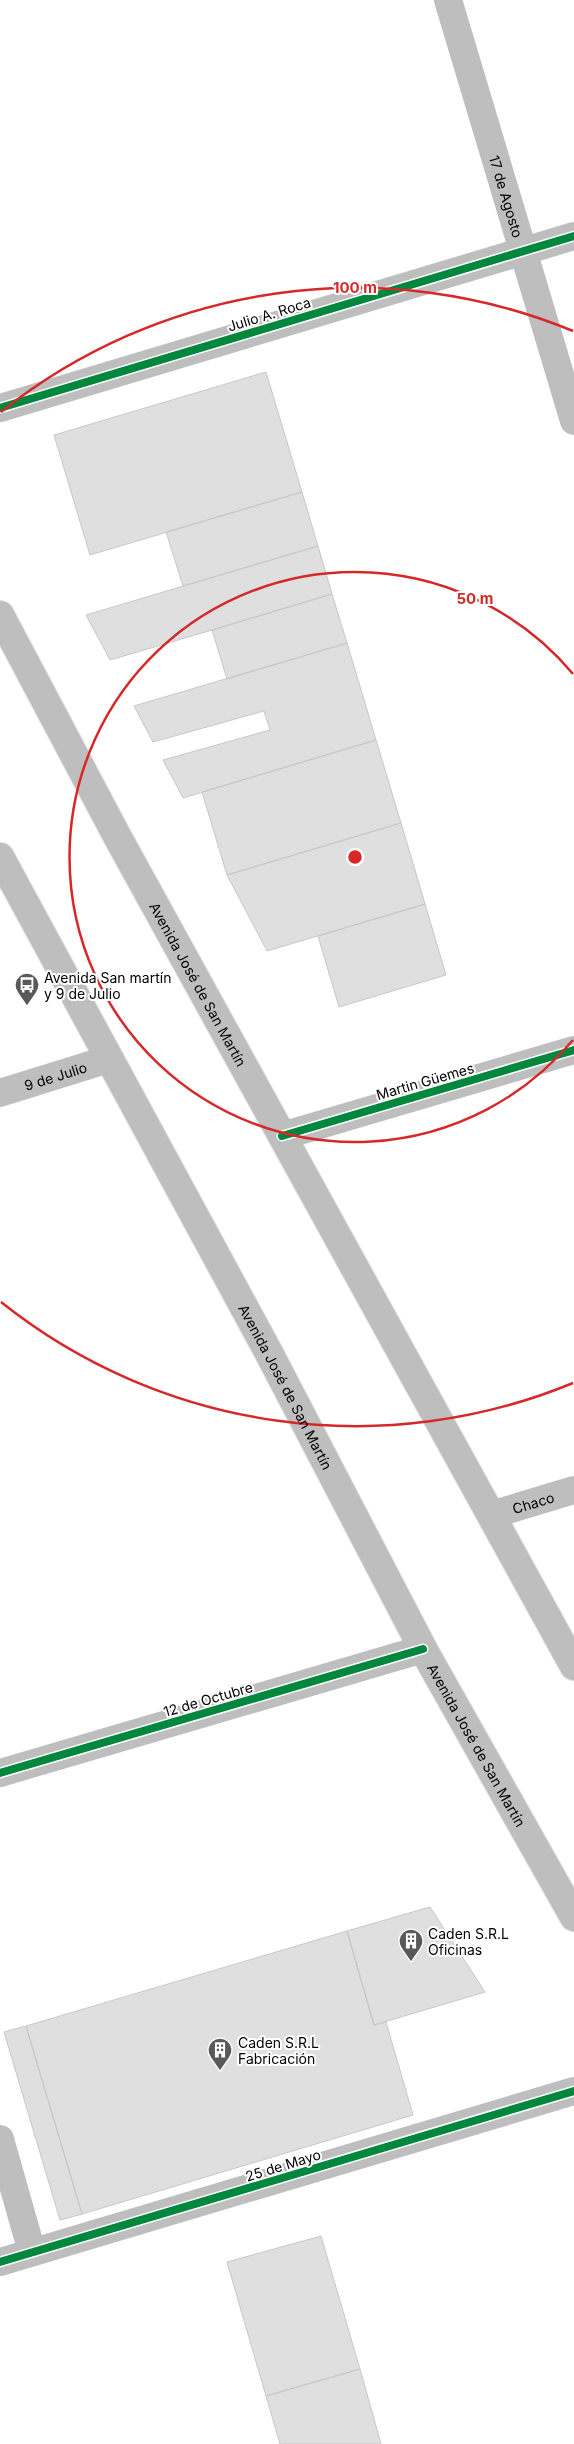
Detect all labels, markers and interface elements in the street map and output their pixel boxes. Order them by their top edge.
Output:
street label: 17 de Agosto [486,153,527,240]
text: 100 m [333,278,377,297]
street label: Julio A. Roca [225,293,313,335]
text: 50 m [457,589,493,608]
centre of rings [346,848,364,866]
street label: Avenida José de San Martín [147,899,250,1069]
place label: Avenida San martín y 9 de Julio [44,969,171,1002]
bus stop icon: Avenida San martín y 9 de Julio [14,972,40,1006]
street label: 9 de Julio [22,1058,89,1093]
street label: Martin Güemes [374,1059,476,1103]
street label: Avenida José de San Martín [235,1301,337,1472]
street label: Chaco [510,1488,556,1517]
street label: Avenida José de San Martín [424,1660,530,1829]
street label: 12 de Octubre [161,1678,255,1720]
place label: Caden S.R.L Oficinas [428,1925,509,1958]
building icon: Caden S.R.L Oficinas [398,1928,424,1962]
place label: Caden S.R.L Fabricación [238,2034,319,2067]
building icon: Caden S.R.L Fabricación [207,2037,233,2071]
street label: 25 de Mayo [243,2145,323,2185]

